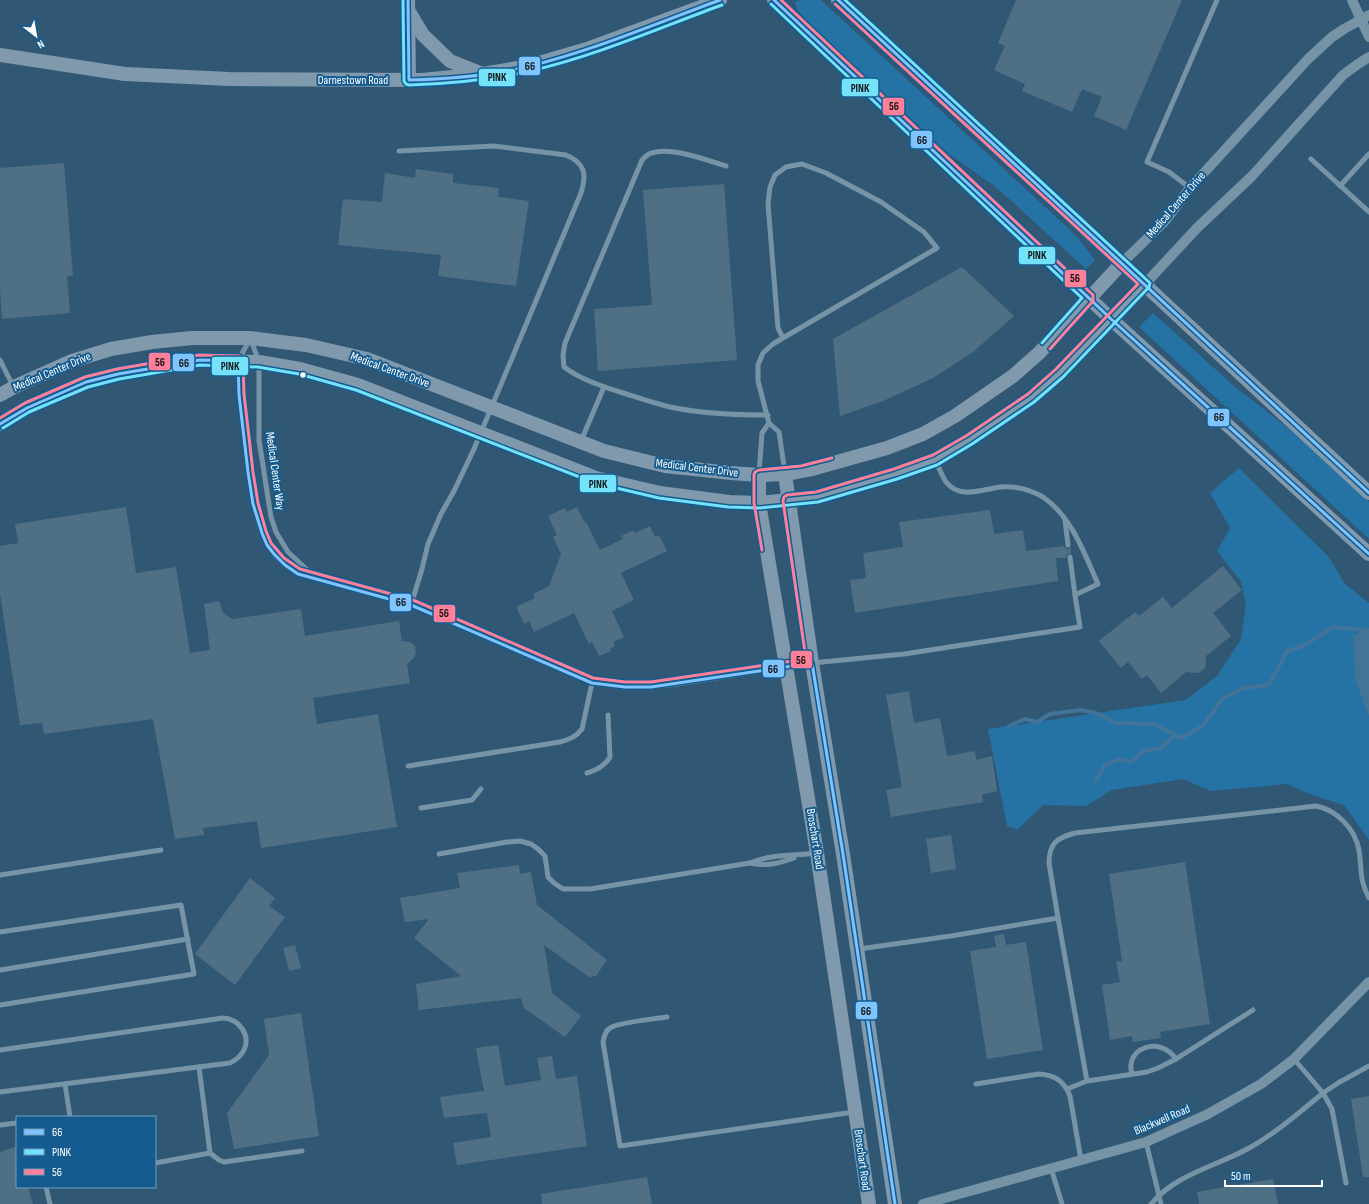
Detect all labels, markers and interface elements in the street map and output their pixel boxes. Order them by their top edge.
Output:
north arrow [16,16,56,56]
text: N [35,37,47,51]
line badge: 66 [518,56,541,76]
text: 66 [525,60,535,73]
line badge: PINK [478,68,516,87]
text: PINK [488,71,507,84]
street label: Darnestown Road [318,73,388,88]
line badge: PINK [841,78,879,97]
text: PINK [851,82,870,95]
line badge: 56 [882,97,905,116]
text: 56 [889,100,899,113]
line badge: 66 [910,130,933,149]
text: 66 [917,134,927,147]
street label: Medical Center Drive [1143,169,1209,241]
line badge: PINK [1018,246,1056,265]
text: PINK [1028,249,1047,262]
line badge: 56 [1064,269,1087,288]
text: 56 [1070,272,1080,285]
street label: Medical Center Drive [11,349,93,395]
street label: Medical Center Drive [348,349,432,391]
line badge: 56 [148,352,171,371]
line badge: 66 [172,353,195,372]
text: 56 [155,356,165,369]
line badge: PINK [211,356,249,376]
text: 66 [179,357,189,370]
text: PINK [221,360,240,373]
unlabelled marker [298,370,308,380]
line badge: 66 [1207,408,1230,427]
text: 66 [1214,411,1224,424]
street label: Medical Center Way [262,431,288,511]
street label: Medical Center Drive [655,455,739,481]
line badge: PINK [579,474,617,493]
text: PINK [589,478,608,491]
line badge: 66 [389,593,412,612]
text: 66 [396,596,406,609]
line badge: 56 [433,604,456,623]
text: 56 [439,607,449,620]
line badge: 56 [790,650,813,669]
text: 56 [796,654,806,667]
line badge: 66 [762,659,785,678]
text: 66 [768,663,778,676]
street label: Broschart Road [803,807,827,871]
line badge: 66 [855,1001,878,1020]
text: 66 [861,1005,871,1018]
street label: Blackwell Road [1132,1101,1192,1139]
legend [16,1116,156,1188]
text: 66 [52,1125,63,1140]
street label: Broschart Road [850,1128,874,1192]
text: PINK [52,1145,72,1160]
scale bar [1225,1162,1322,1188]
text: 56 [52,1165,62,1180]
text: 50 m [1231,1169,1251,1184]

